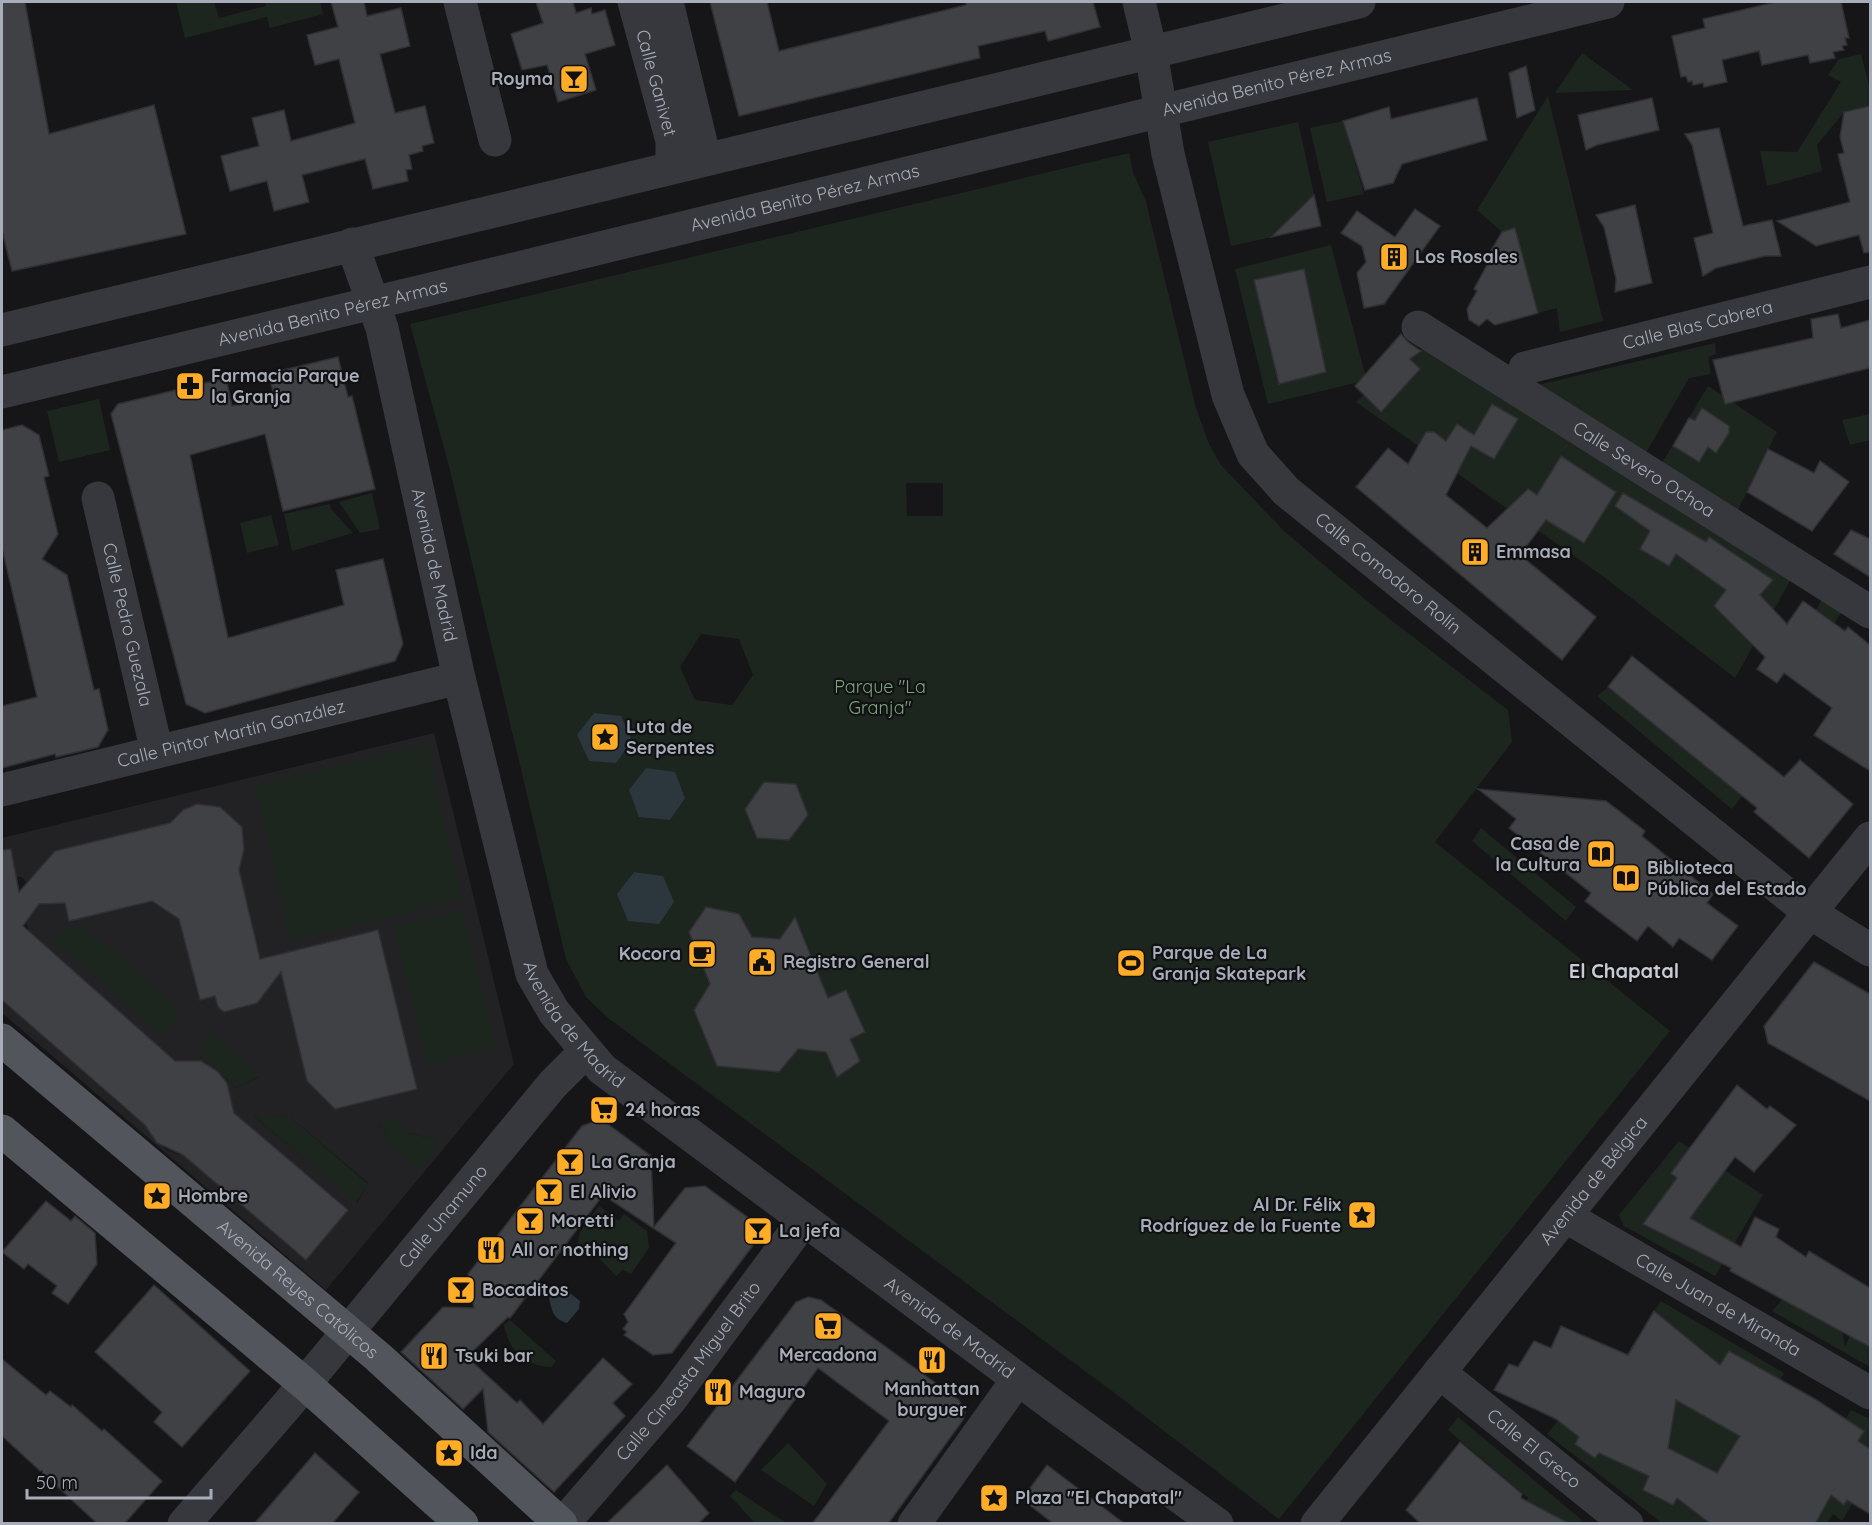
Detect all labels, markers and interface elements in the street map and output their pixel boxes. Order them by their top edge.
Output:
street label: Calle Ganivet [631,27,682,139]
street label: Avenida Benito Pérez Armas [1160,43,1394,121]
bar icon: Royma [558,63,590,95]
place label: Royma [491,67,553,90]
street label: Avenida Benito Pérez Armas [688,159,922,237]
building icon: Los Rosales [1378,241,1410,273]
place label: Los Rosales [1415,245,1518,268]
street label: Avenida Benito Pérez Armas [216,274,450,351]
street label: Calle Blas Cabrera [1620,295,1775,354]
place label: Farmacia Parque la Granja [211,364,360,408]
pharmacy icon: Farmacia Parque la Granja [174,370,206,402]
street label: Calle Severo Ochoa [1569,416,1719,522]
street label: Avenida de Madrid [407,486,463,644]
street label: Calle Comodoro Rolín [1311,507,1466,639]
building icon: Emmasa [1459,536,1491,568]
street label: Calle Pedro Guezala [98,540,158,709]
place label: Emmasa [1496,540,1571,563]
park label: Parque "La Granja" [834,675,926,719]
street label: Calle Pintor Martín González [115,694,347,772]
place label: Luta de Serpentes [626,715,715,759]
place icon: Luta de Serpentes [589,721,621,753]
place label: Casa de la Cultura [1495,832,1580,876]
library icon: Casa de la Cultura [1585,838,1617,870]
place label: Biblioteca Pública del Estado [1647,856,1806,900]
library icon: Biblioteca Pública del Estado [1610,862,1642,894]
cafe icon: Kocora [686,938,718,970]
place label: Parque de La Granja Skatepark [1152,941,1306,985]
place label: Kocora [619,942,681,965]
public building icon: Registro General [746,946,778,978]
sports icon: Parque de La Granja Skatepark [1115,947,1147,979]
place label: Registro General [783,950,930,973]
district label: El Chapatal [1569,958,1679,983]
street label: Avenida de Madrid [518,959,629,1093]
supermarket icon: 24 horas [588,1094,620,1126]
place label: 24 horas [625,1098,701,1121]
street label: Avenida de Bélgica [1535,1111,1652,1249]
bar icon: La Granja [554,1146,586,1178]
place label: La Granja [591,1150,676,1173]
street label: Calle Unamuno [393,1160,492,1273]
bar icon: El Alivio [533,1176,565,1208]
place icon: Hombre [141,1180,173,1212]
place label: El Alivio [570,1180,636,1203]
place label: Hombre [178,1184,248,1207]
place label: Al Dr. Félix Rodríguez de la Fuente [1140,1193,1341,1237]
place icon: Al Dr. Félix Rodríguez de la Fuente [1346,1199,1378,1231]
bar icon: Moretti [514,1205,546,1237]
place label: Moretti [551,1209,614,1232]
street label: Avenida Reyes Católicos [213,1215,384,1364]
bar icon: La jefa [742,1215,774,1247]
place label: La jefa [779,1219,840,1242]
restaurant icon: All or nothing [475,1234,507,1266]
place label: All or nothing [512,1238,629,1261]
street label: Calle Juan de Miranda [1632,1247,1805,1361]
street label: Avenida de Madrid [880,1271,1019,1383]
bar icon: Bocaditos [445,1274,477,1306]
street label: Calle Cineasta Miguel Brito [611,1276,766,1466]
place label: Bocaditos [482,1278,569,1301]
supermarket icon: Mercadona [812,1310,844,1342]
restaurant icon: Tsuki bar [418,1340,450,1372]
place label: Mercadona [779,1343,877,1366]
place label: Tsuki bar [455,1344,534,1367]
restaurant icon: Manhattan burguer [916,1344,948,1376]
restaurant icon: Maguro [702,1376,734,1408]
place label: Manhattan burguer [884,1377,980,1421]
place label: Maguro [739,1380,806,1403]
street label: Calle El Greco [1482,1403,1586,1493]
place icon: Ida [433,1437,465,1469]
place label: Ida [470,1441,498,1464]
scale bar [27,1462,212,1500]
text: 50 m [36,1471,78,1494]
place icon: Plaza "El Chapatal" [978,1482,1010,1514]
place label: Plaza "El Chapatal" [1015,1486,1182,1509]

